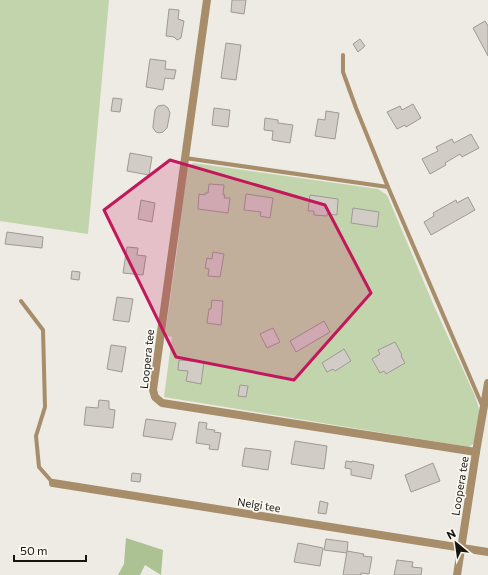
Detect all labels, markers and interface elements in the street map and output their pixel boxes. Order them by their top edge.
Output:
street label: Loopera tee [137,328,156,389]
street label: Loopera tee [448,455,471,517]
street label: Nelgi tee [236,495,282,514]
north arrow [436,523,476,563]
text: N [444,526,458,542]
scale bar [14,537,86,563]
text: 50 m [20,543,48,557]

